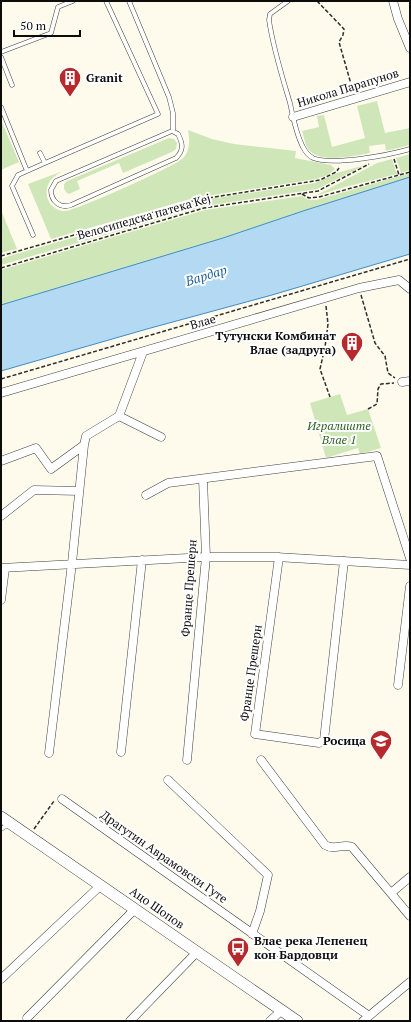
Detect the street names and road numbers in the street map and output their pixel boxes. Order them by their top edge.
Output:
street label: Никола Парапунов [295,65,400,110]
street label: Велосипедска патека Кеј [75,190,212,243]
street label: Влае [188,311,217,332]
street label: Франце Прешерн [178,539,199,637]
street label: Францe Прешерн [236,624,265,722]
street label: Драгутин Аврамовски Гуте [98,807,231,906]
street label: Ацо Шопов [127,883,187,932]

